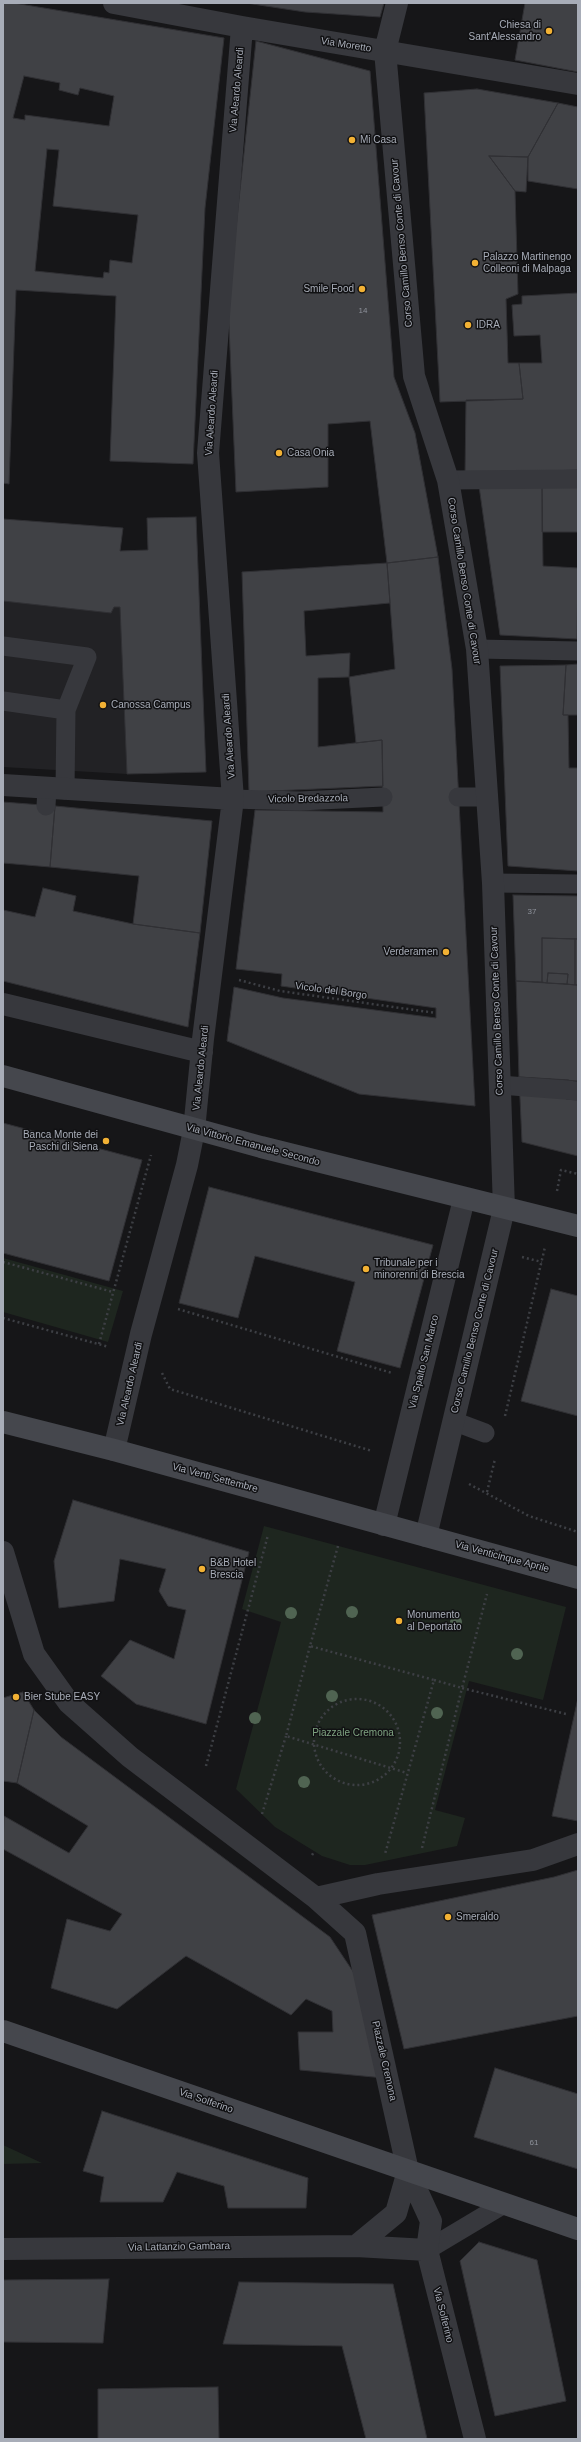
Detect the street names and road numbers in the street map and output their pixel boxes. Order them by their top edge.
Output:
street label: Via Moretto [320,35,372,55]
street label: Via Aleardo Aleardi [227,47,247,133]
street label: Corso Camillo Benso Conte di Cavour [389,158,415,328]
street label: Via Aleardo Aleardi [203,370,221,456]
street label: Corso Camillo Benso Conte di Cavour [445,497,483,665]
street label: Via Aleardo Aleardi [220,693,238,779]
street label: Vicolo Bredazzola [268,792,348,806]
street label: Corso Camillo Benso Conte di Cavour [488,926,506,1096]
street label: Vicolo del Borgo [294,980,368,1002]
street label: Via Aleardo Aleardi [191,1025,211,1111]
street label: Via Vittorio Emanuele Secondo [185,1121,321,1169]
street label: Corso Camillo Benso Conte di Cavour [449,1248,501,1414]
street label: Via Spalto San Marco [407,1314,441,1410]
street label: Via Aleardo Aleardi [115,1341,145,1427]
street label: Via Venti Settembre [171,1461,259,1495]
street label: Via Venticinque Aprile [454,1539,550,1575]
street label: Piazzale Cremona [369,2020,399,2102]
street label: Via Solferino [177,2086,235,2116]
street label: Via Lattanzio Gambara [128,2240,230,2254]
street label: Via Solferino [430,2286,456,2344]

